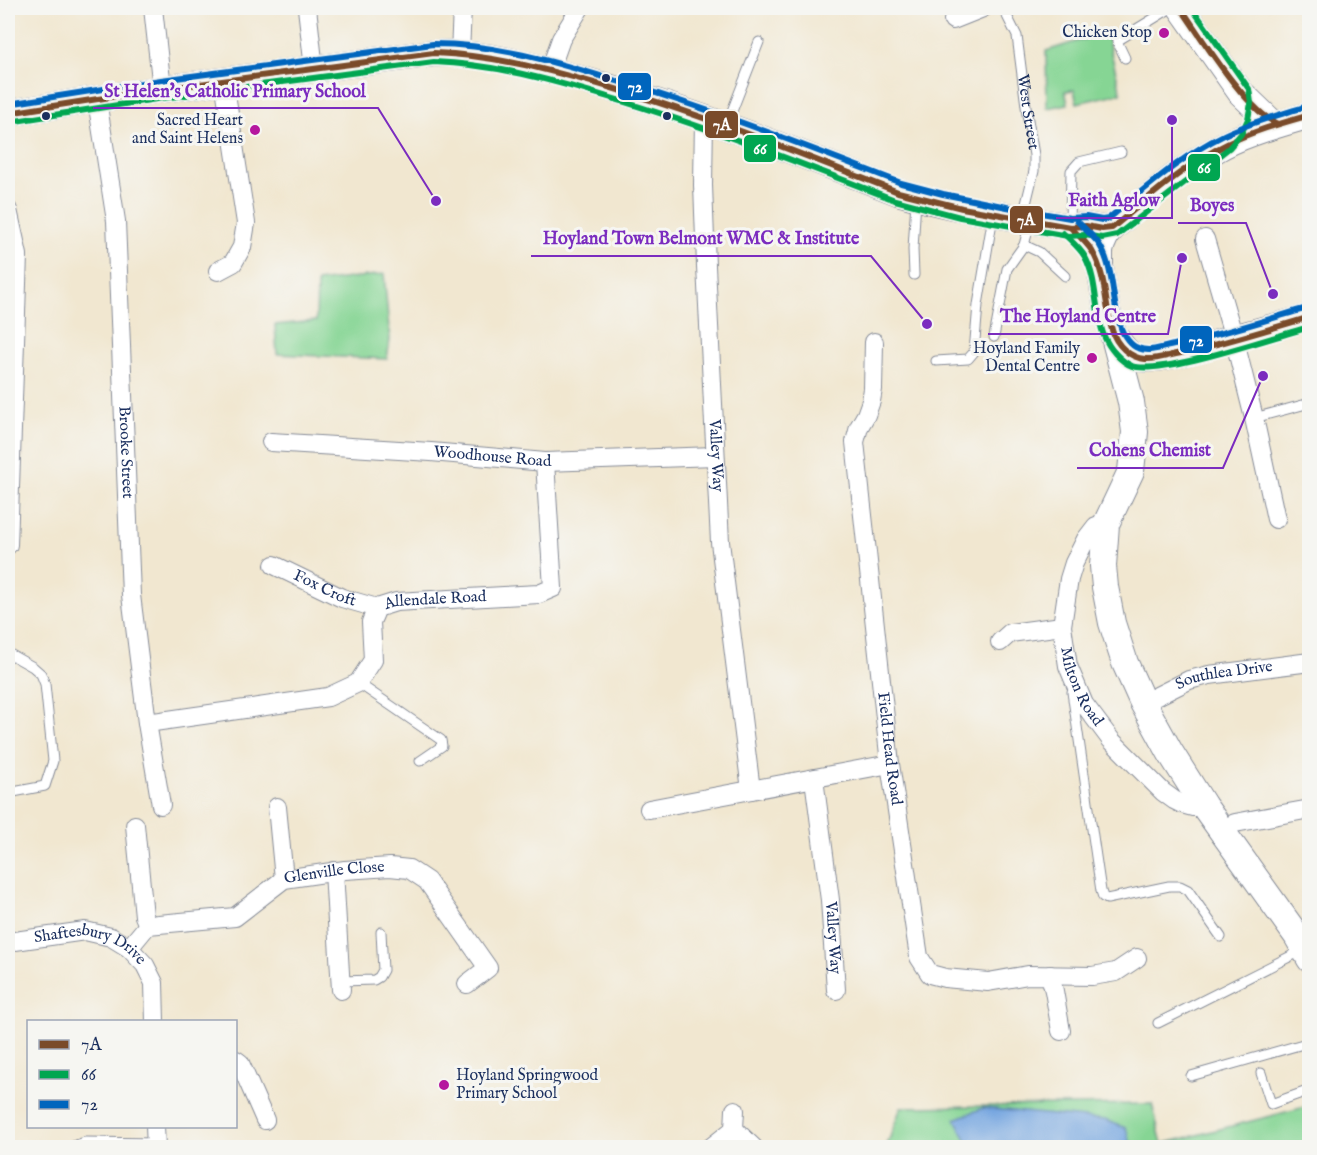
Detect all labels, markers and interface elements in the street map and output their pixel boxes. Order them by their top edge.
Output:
place label: Chicken Stop [1062,23,1152,43]
marker: Chicken Stop [1157,26,1171,40]
callout: St Helen's Catholic Primary School [93,72,378,108]
unlabelled marker [600,72,612,84]
line badge: 72 [617,72,652,101]
street label: West Street [1012,73,1043,152]
text: 72 [628,78,643,98]
text: St Helen's Catholic Primary School [104,81,367,104]
unlabelled marker [40,110,52,122]
unlabelled marker [661,110,673,122]
line badge: 7A [704,110,739,139]
place label: Sacred Heart and Saint Helens [132,111,244,149]
text: 7A [713,116,732,136]
marker: Sacred Heart and Saint Helens [248,123,262,137]
line badge: 66 [743,134,777,163]
text: 66 [753,140,768,160]
line badge: 66 [1187,153,1221,182]
text: 66 [1197,159,1212,179]
callout: Faith Aglow [1056,182,1172,218]
callout: Boyes [1178,187,1246,223]
text: Faith Aglow [1068,190,1161,213]
text: Boyes [1190,195,1235,218]
line badge: 7A [1009,205,1044,234]
text: 7A [1017,211,1036,231]
callout: Hoyland Town Belmont WMC & Institute [531,220,871,256]
text: Hoyland Town Belmont WMC & Institute [543,228,860,251]
callout: The Hoyland Centre [988,298,1168,334]
text: The Hoyland Centre [999,306,1157,329]
line badge: 72 [1179,325,1213,354]
text: 72 [1189,332,1204,352]
place label: Hoyland Family Dental Centre [973,339,1080,377]
marker: Hoyland Family Dental Centre [1085,351,1099,365]
street label: Brooke Street [113,406,137,500]
street label: Valley Way [704,418,727,493]
callout: Cohens Chemist [1077,432,1223,468]
text: Cohens Chemist [1089,440,1212,463]
street label: Woodhouse Road [433,442,552,472]
street label: Fox Croft [290,566,359,612]
street label: Allendale Road [381,587,487,615]
street label: Milton Road [1055,646,1108,731]
street label: Southlea Drive [1172,657,1274,695]
street label: Field Head Road [872,691,906,807]
street label: Glenville Close [283,857,385,889]
street label: Valley Way [820,900,845,975]
street label: Shaftesbury Drive [33,920,150,969]
legend [27,1020,237,1128]
text: 7A [81,1034,102,1057]
text: 66 [81,1064,97,1087]
place label: Hoyland Springwood Primary School [456,1066,599,1104]
marker: Hoyland Springwood Primary School [437,1078,451,1092]
text: 72 [81,1094,98,1117]

